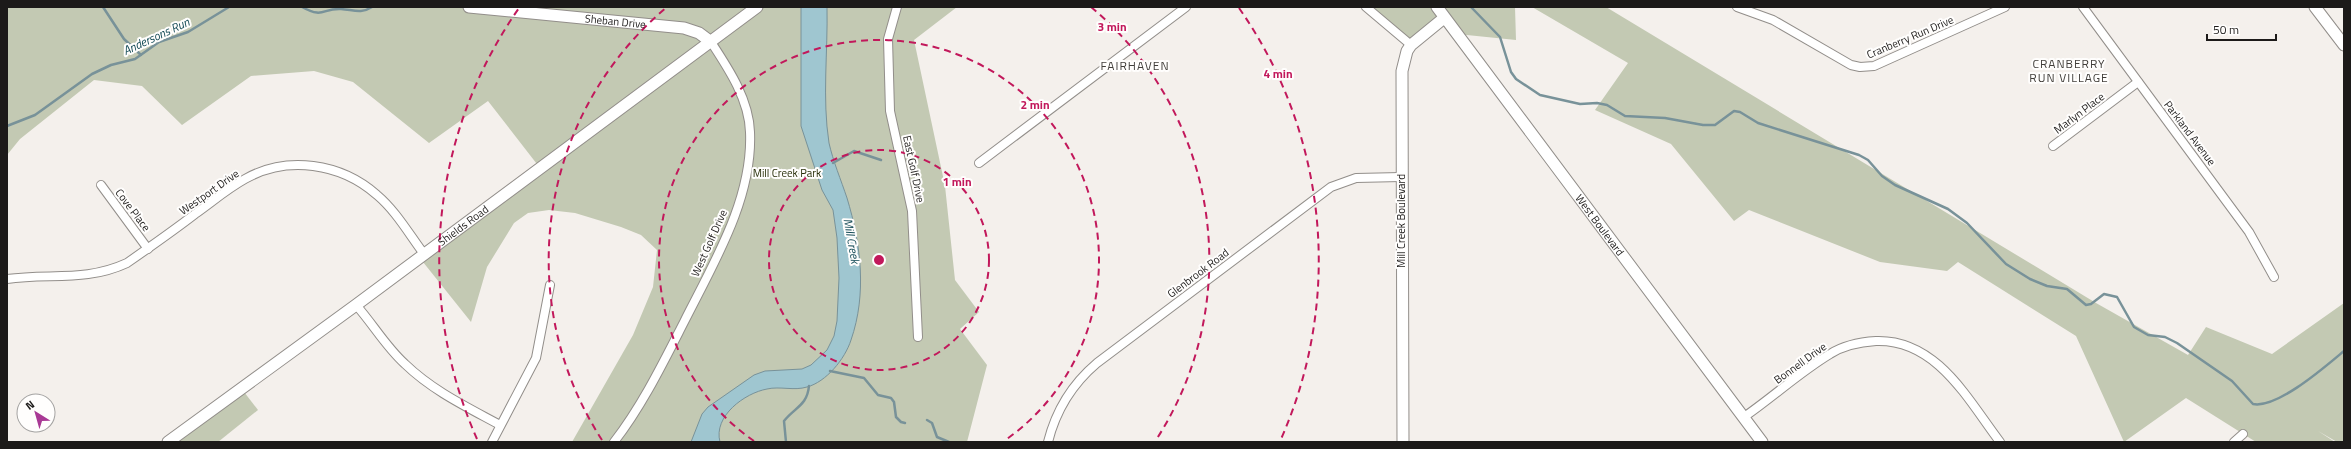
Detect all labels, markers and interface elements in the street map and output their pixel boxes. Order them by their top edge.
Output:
street label: Sheban Drive [584,10,647,32]
street label: Cranberry Run Drive [1864,11,1956,62]
water label: Andersons Run [120,12,193,60]
scale bar [2207,16,2276,42]
text: 3 min [1097,17,1127,36]
text: 50 m [2213,20,2239,39]
district label: CRANBERRY RUN VILLAGE [2029,54,2109,87]
district label: FAIRHAVEN [1100,56,1170,75]
text: 4 min [1263,64,1293,83]
street label: Marlyn Place [2050,88,2108,137]
text: 2 min [1020,95,1050,114]
street label: Parkland Avenue [2160,97,2220,169]
street label: East Golf Drive [899,134,929,204]
street label: Westport Drive [176,165,243,219]
park label: Mill Creek Park [753,165,822,181]
text: 1 min [942,172,972,191]
street label: Mill Creek Boulevard [1393,174,1409,268]
street label: Cove Place [112,185,155,235]
street label: West Boulevard [1571,191,1628,259]
street label: Shields Road [434,201,492,250]
street label: West Golf Drive [687,207,731,279]
water label: Mill Creek [839,217,866,267]
street label: Glenbrook Road [1164,244,1232,301]
centre of rings [872,253,886,267]
street label: Bonnell Drive [1770,338,1830,388]
north arrow [16,393,56,433]
text: N [22,396,38,414]

